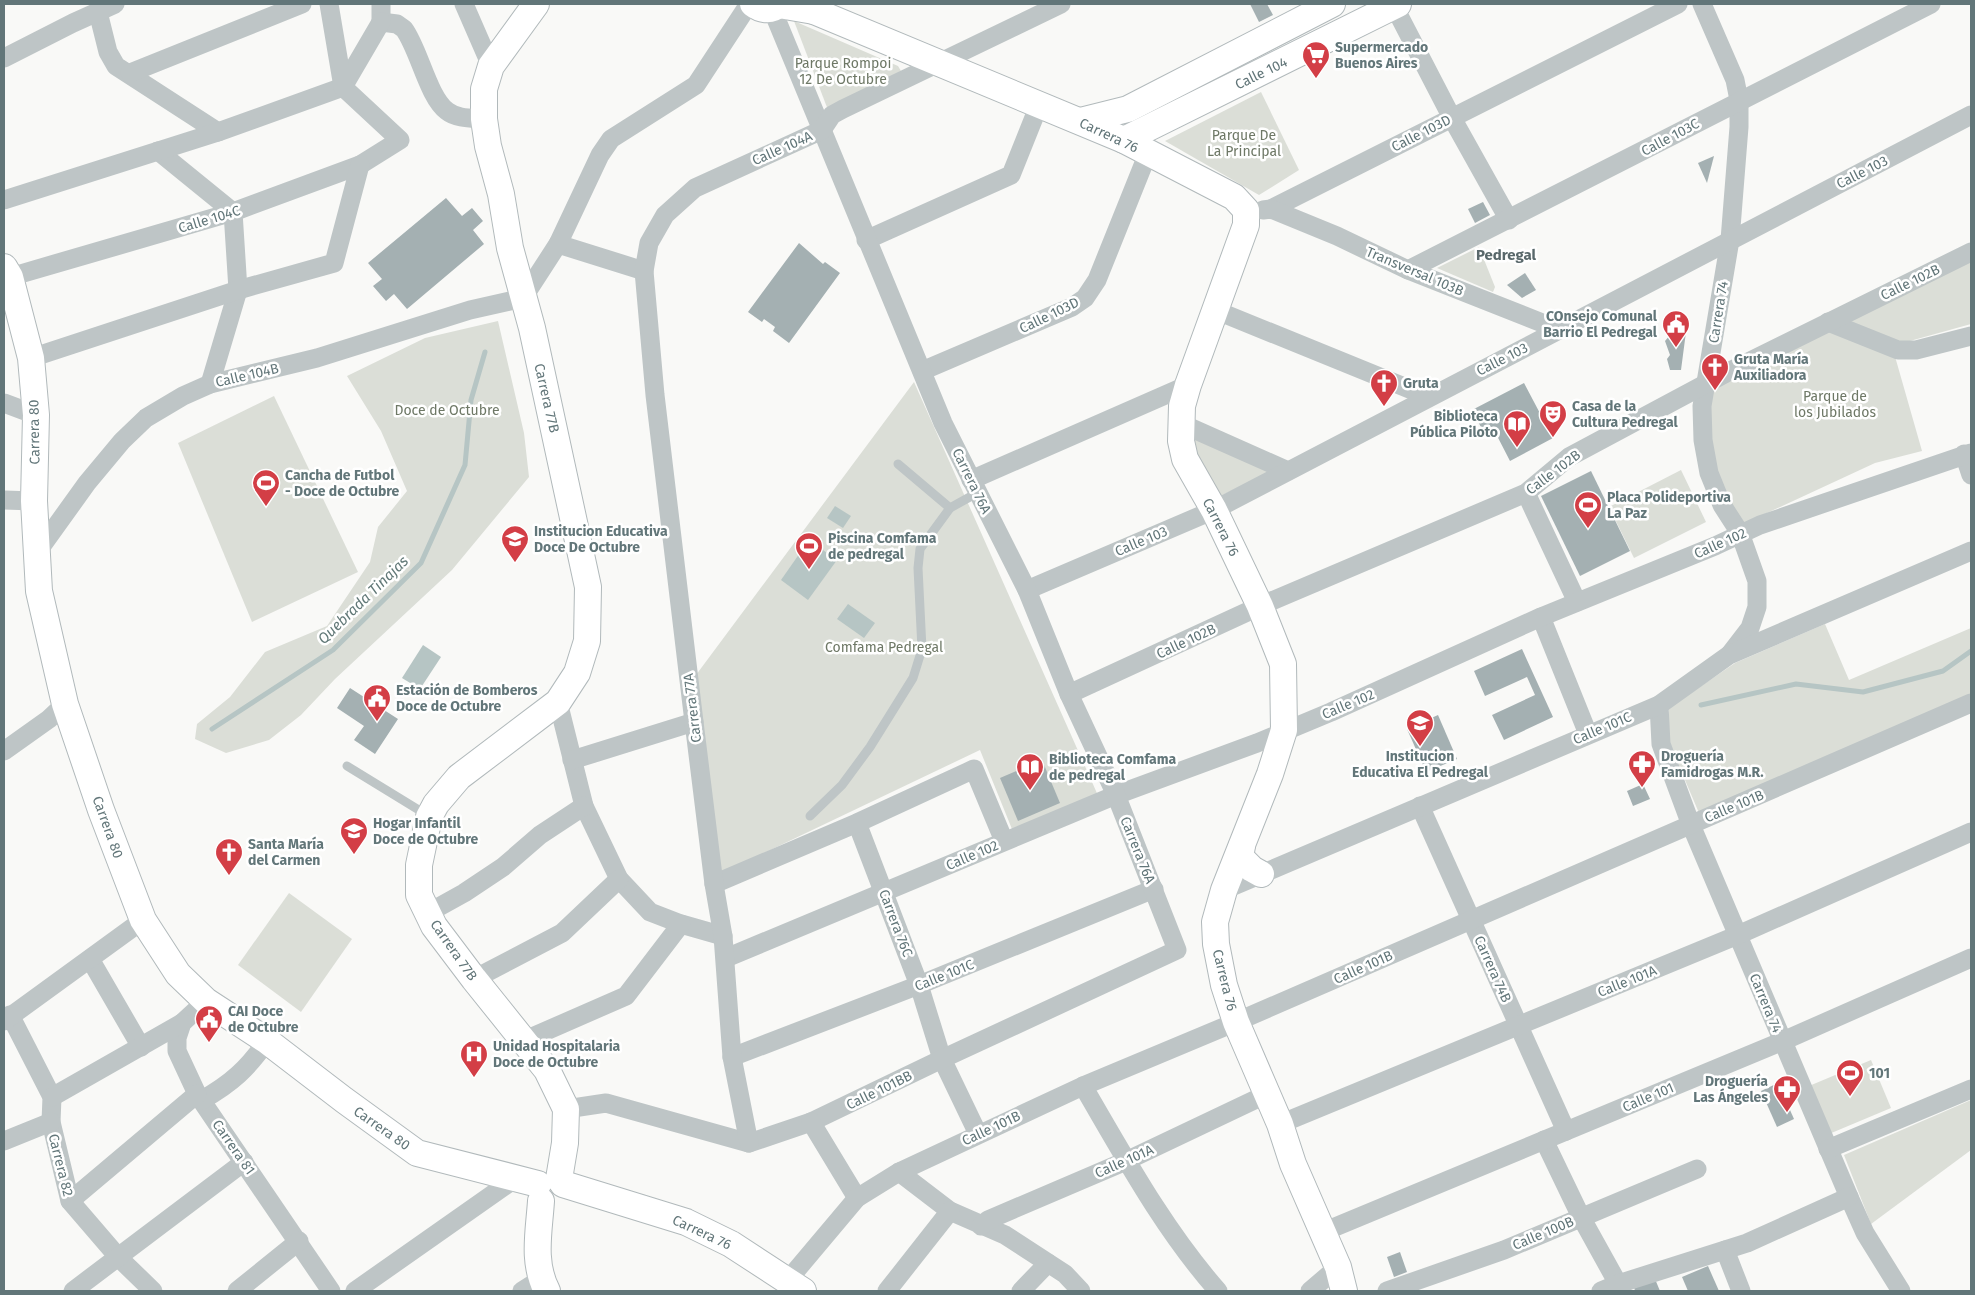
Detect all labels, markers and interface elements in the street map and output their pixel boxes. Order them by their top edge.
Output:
place label: Supermercado Buenos Aires [1335,39,1428,72]
supermarket icon: Supermercado Buenos Aires [1301,40,1331,79]
street label: Calle 104 [1232,53,1291,93]
park label: Parque Rompoi 12 De Octubre [795,55,891,88]
street label: Calle 103D [1389,111,1454,156]
street label: Carrera 76 [1077,114,1141,156]
street label: Calle 103C [1638,115,1702,160]
park label: Parque De La Principal [1207,127,1281,160]
street label: Calle 104A [750,128,815,169]
street label: Calle 103 [1834,152,1891,193]
street label: Calle 104C [176,202,242,237]
street label: Transversal 103B [1363,243,1466,300]
district label: Pedregal [1476,246,1537,264]
street label: Calle 102B [1878,261,1943,304]
street label: Carrera 74 [1705,279,1732,344]
street label: Calle 103D [1017,294,1082,337]
place label: COnsejo Comunal Barrio El Pedregal [1543,308,1658,341]
public building icon: COnsejo Comunal Barrio El Pedregal [1661,309,1691,348]
street label: Calle 103 [1474,339,1531,380]
place label: Gruta María Auxiliadora [1733,351,1809,384]
church icon: Gruta María Auxiliadora [1700,352,1730,391]
street label: Calle 104B [214,360,280,391]
street label: Carrera 77B [530,362,563,434]
church icon: Gruta [1369,368,1399,407]
place label: Gruta [1403,375,1439,392]
park label: Parque de los Jubilados [1794,388,1876,421]
place label: Casa de la Cultura Pedregal [1572,398,1678,431]
street label: Carrera 80 [25,399,44,465]
theatre icon: Casa de la Cultura Pedregal [1538,399,1568,438]
park label: Doce de Octubre [394,402,500,419]
place label: Biblioteca Pública Piloto [1410,408,1498,441]
library icon: Biblioteca Pública Piloto [1502,409,1532,448]
street label: Carrera 76A [948,446,995,517]
street label: Calle 102B [1523,446,1584,498]
place label: Cancha de Futbol - Doce de Octubre [285,467,400,500]
sports icon: Cancha de Futbol - Doce de Octubre [251,468,281,507]
place label: Placa Polideportiva La Paz [1607,489,1731,522]
sports icon: Placa Polideportiva La Paz [1573,490,1603,529]
street label: Carrera 76 [1199,495,1242,559]
place label: Institucion Educativa Doce De Octubre [534,523,668,556]
street label: Calle 103 [1112,523,1170,560]
school or university icon: Institucion Educativa Doce De Octubre [500,524,530,563]
street label: Calle 102 [1691,524,1749,562]
place label: Piscina Comfama de pedregal [828,530,937,563]
sports icon: Piscina Comfama de pedregal [794,531,824,570]
water label: Quebrada Tinajas [314,552,412,648]
street label: Calle 102B [1154,620,1219,663]
park label: Comfama Pedregal [825,639,943,656]
street label: Carrera 77A [680,672,705,744]
place label: Estación de Bomberos Doce de Octubre [396,682,538,715]
public building icon: Estación de Bomberos Doce de Octubre [362,683,392,722]
street label: Calle 102 [1319,686,1377,723]
school or university icon: Institucion Educativa El Pedregal [1405,708,1435,747]
street label: Calle 101C [1570,708,1634,748]
place label: Institucion Educativa El Pedregal [1352,748,1489,781]
place label: Droguería Famidrogas M.R. [1661,748,1764,781]
pharmacy icon: Droguería Famidrogas M.R. [1627,749,1657,788]
place label: Biblioteca Comfama de pedregal [1049,751,1177,784]
library icon: Biblioteca Comfama de pedregal [1015,752,1045,791]
street label: Calle 101B [1702,786,1766,827]
street label: Carrera 80 [88,794,127,861]
street label: Carrera 76A [1116,814,1159,886]
place label: Hogar Infantil Doce de Octubre [373,815,479,848]
school or university icon: Hogar Infantil Doce de Octubre [339,816,369,855]
place label: Santa María del Carmen [248,836,324,869]
church icon: Santa María del Carmen [214,837,244,876]
street label: Calle 102 [943,837,1001,874]
street label: Carrera 76C [875,887,916,959]
street label: Carrera 77B [426,917,481,984]
street label: Carrera 74B [1470,933,1515,1005]
street label: Calle 101B [1331,947,1395,988]
street label: Carrera 76 [1209,948,1240,1013]
street label: Calle 101C [912,956,976,995]
street label: Calle 101A [1595,962,1659,1001]
street label: Carrera 74 [1745,971,1786,1036]
place label: CAI Doce de Octubre [228,1003,299,1036]
public building icon: CAI Doce de Octubre [194,1004,224,1043]
place label: Unidad Hospitalaria Doce de Octubre [493,1038,621,1071]
hospital icon: Unidad Hospitalaria Doce de Octubre [459,1039,489,1078]
sports icon: 101 [1835,1058,1865,1097]
place label: 101 [1869,1065,1890,1082]
street label: Calle 101BB [843,1067,915,1114]
place label: Droguería Las Ángeles [1693,1073,1768,1106]
pharmacy icon: Droguería Las Ángeles [1772,1074,1802,1113]
street label: Calle 101 [1620,1079,1676,1116]
street label: Carrera 80 [350,1103,413,1154]
street label: Calle 101B [959,1107,1023,1149]
street label: Carrera 81 [209,1117,259,1178]
street label: Carrera 82 [45,1132,77,1198]
street label: Calle 101A [1092,1141,1156,1182]
street label: Carrera 76 [670,1211,734,1253]
street label: Calle 100B [1510,1213,1576,1254]

